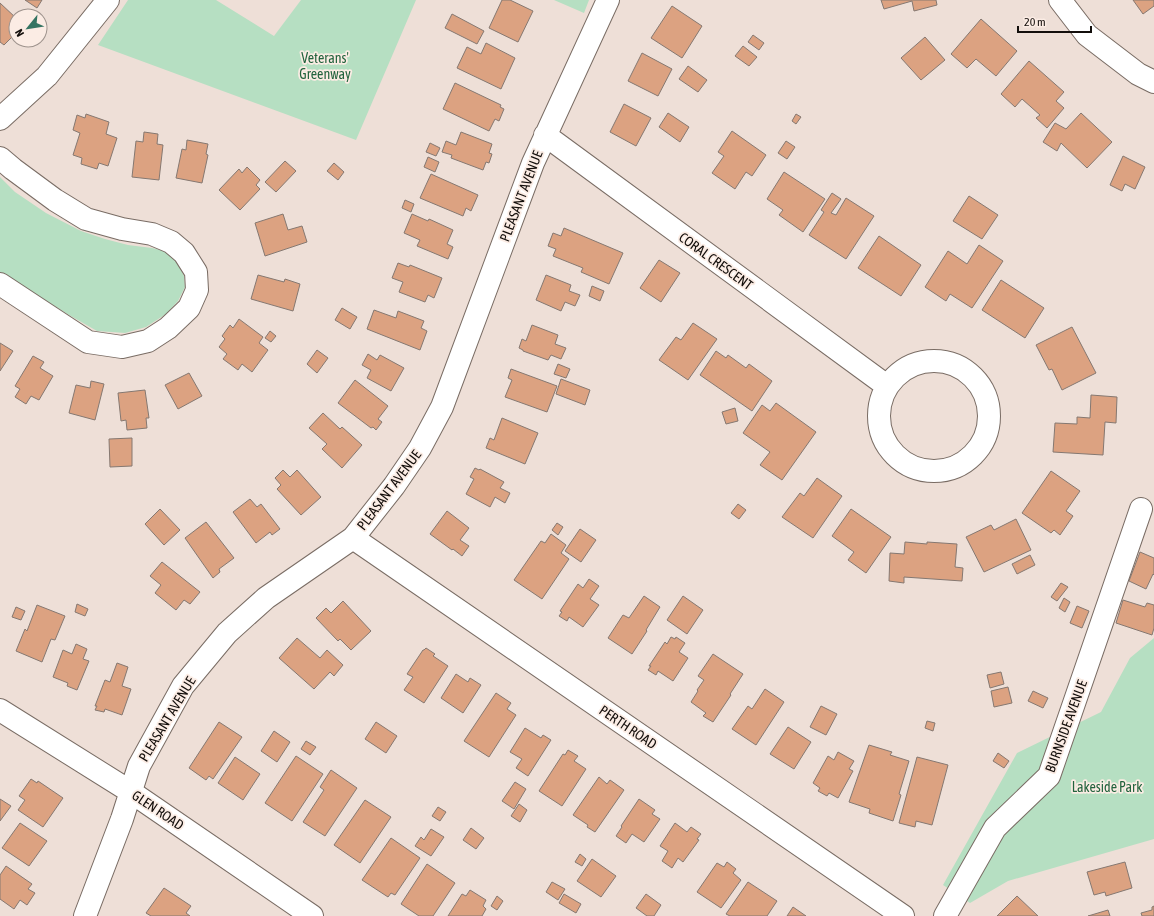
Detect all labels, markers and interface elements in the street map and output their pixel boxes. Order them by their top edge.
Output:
north arrow [8,8,48,48]
scale bar [1018,8,1091,34]
text: 20 m [1024,15,1046,29]
text: N [13,27,26,39]
park label: Veterans' Greenway [299,50,351,82]
street label: PLEASANT AVENUE [496,148,546,244]
street label: CORAL CRESCENT [676,229,756,293]
street label: PLEASANT AVENUE [354,447,424,533]
street label: PLEASANT AVENUE [135,674,199,764]
street label: BURNSIDE AVENUE [1042,678,1090,774]
street label: PERTH ROAD [596,702,660,752]
park label: Lakeside Park [1072,779,1142,795]
street label: GLEN ROAD [129,787,187,833]

